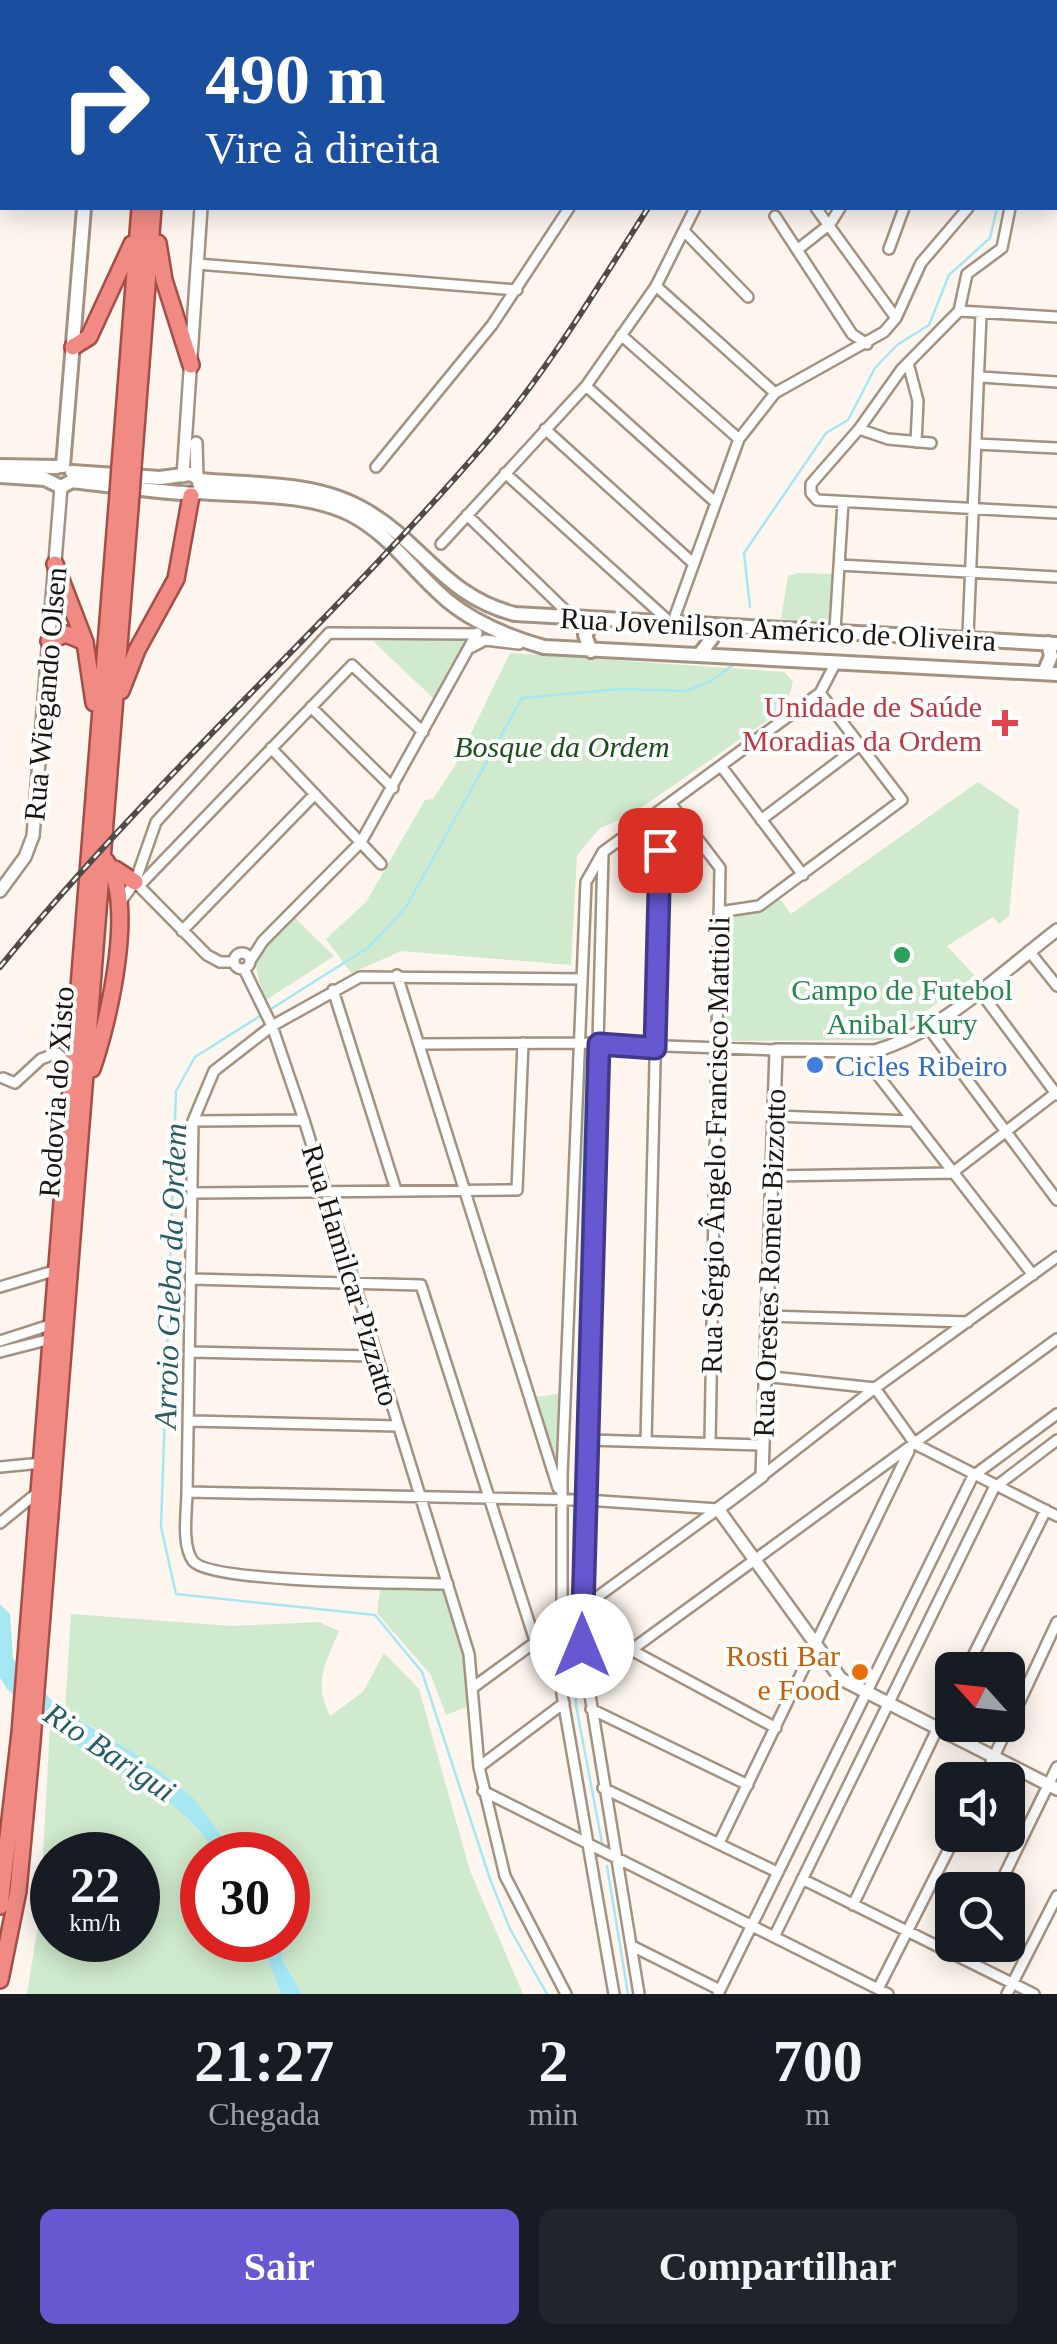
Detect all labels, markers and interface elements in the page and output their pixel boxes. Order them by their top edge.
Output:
icon: right [40,40,170,170]
text: 490 m [205,41,386,118]
text: Vire à direita [205,123,440,173]
street label: Rua Wiegando Olsen [17,566,73,822]
street label: Rua Jovenilson Américo de Oliveira [559,601,997,657]
place label: Unidade de Saúde Moradias da Ordem [742,690,982,757]
marker: Unidade de Saúde Moradias da Ordem [992,710,1018,736]
park label: Bosque da Ordem [454,730,670,763]
pin [618,808,703,893]
icon: arrive [633,823,688,878]
street label: Rua Sérgio Ângelo Francisco Mattioli [695,916,735,1374]
marker: Campo de Futebol Anibal Kury [891,944,913,966]
place label: Campo de Futebol Anibal Kury [791,973,1013,1040]
street label: Rodovia do Xisto [32,985,80,1199]
place label: Cicles Ribeiro [835,1049,1007,1082]
marker: Cicles Ribeiro [804,1054,826,1076]
street label: Rua Orestes Romeu Bizzotto [746,1088,792,1438]
water label: Arroio Gleba da Ordem [147,1122,193,1432]
street label: Rua Hamilcar Pizzatto [296,1140,406,1410]
position arrow [530,1594,634,1698]
place label: Rosti Bar e Food [726,1639,840,1706]
north arrow [935,1652,1025,1742]
map controls [935,1652,1025,1962]
marker: Rosti Bar e Food [849,1661,871,1683]
water label: Rio Barigui [37,1695,182,1809]
button: sound [935,1762,1025,1852]
speed limit sign: 30 [180,1832,310,1962]
text: 22 [70,1857,120,1913]
button: search [935,1872,1025,1962]
text: km/h [69,1909,121,1936]
text: 21:27 [194,2028,334,2094]
text: 2 [538,2028,568,2094]
text: 700 [773,2028,863,2094]
text: Chegada [208,2096,320,2132]
text: min [529,2096,578,2132]
text: m [805,2096,830,2132]
button: Sair [40,2209,519,2324]
button: Compartilhar [539,2209,1017,2324]

